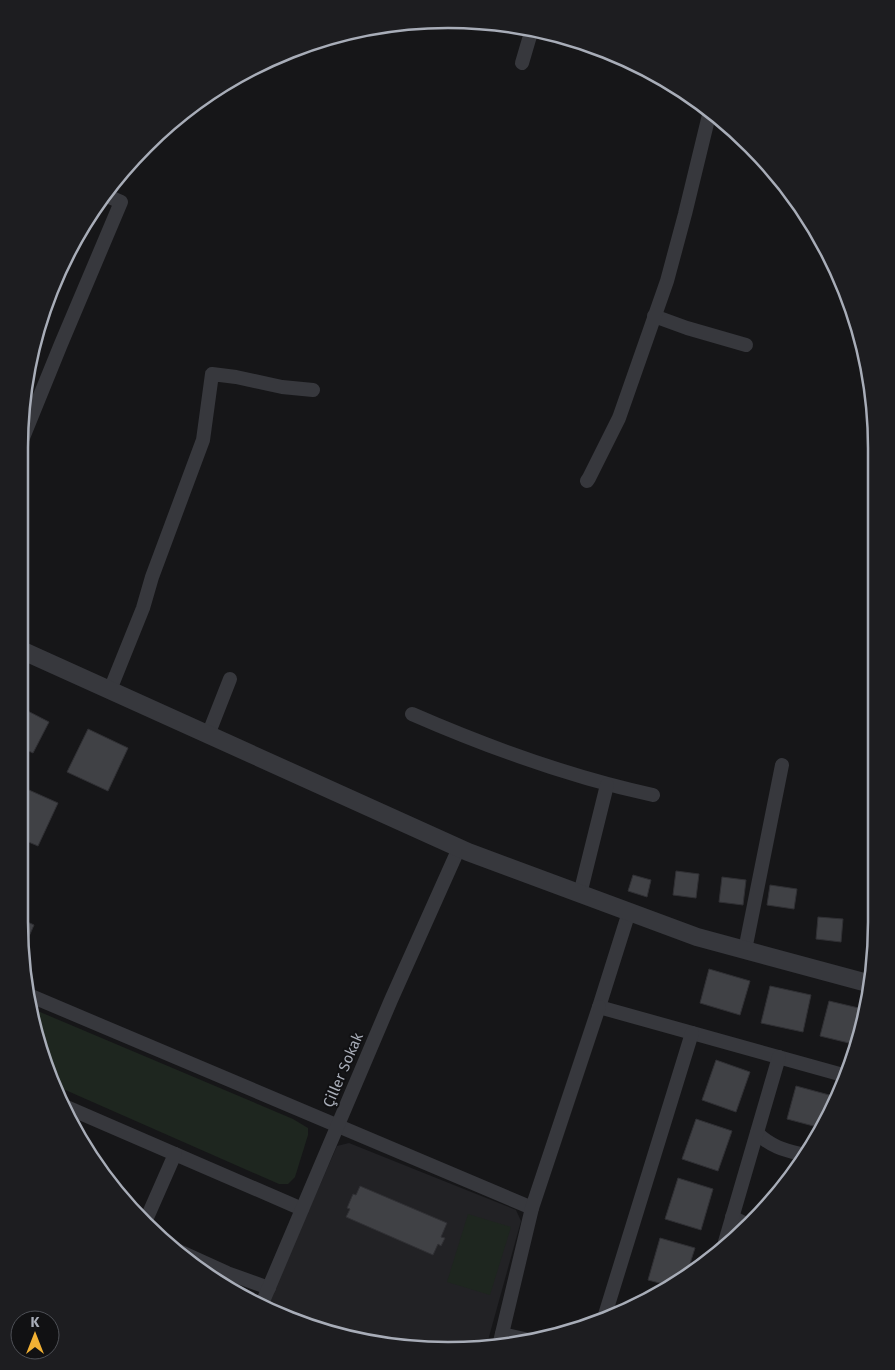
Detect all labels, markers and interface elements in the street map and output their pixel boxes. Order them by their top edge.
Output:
street label: Çiller Sokak [319,1030,367,1110]
north arrow [10,1310,60,1360]
text: K [31,1314,41,1331]

